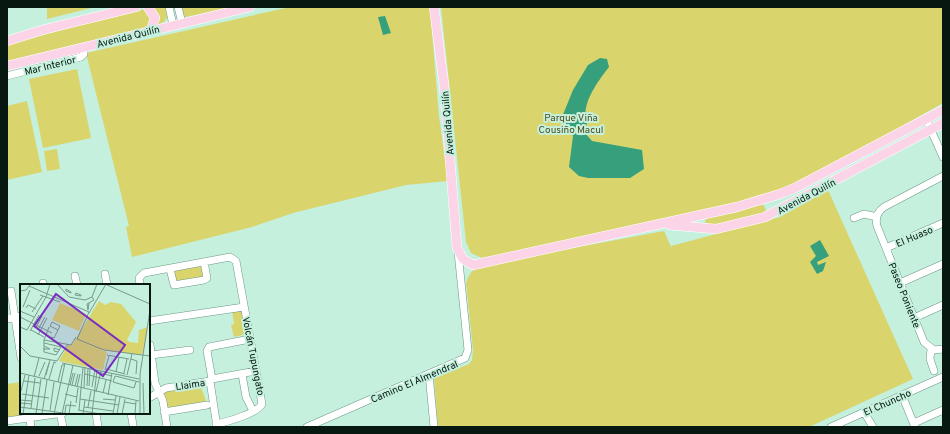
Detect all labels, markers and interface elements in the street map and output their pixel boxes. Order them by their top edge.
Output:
street label: Avenida Quilín [95,23,161,52]
street label: Mar Interior [23,54,78,79]
street label: Avenida Quilín [439,90,458,156]
park label: Parque Viña Cousiño Macul [539,112,603,137]
street label: Avenida Quilín [775,176,838,218]
street label: El Huaso [894,224,936,251]
street label: Paseo Poniente [885,261,923,330]
inset map [20,284,150,414]
street label: Volcán Tupungato [239,316,267,397]
street label: Camino El Almendral [369,358,460,407]
street label: Llaima [175,377,206,394]
street label: El Chuncho [862,387,914,420]

